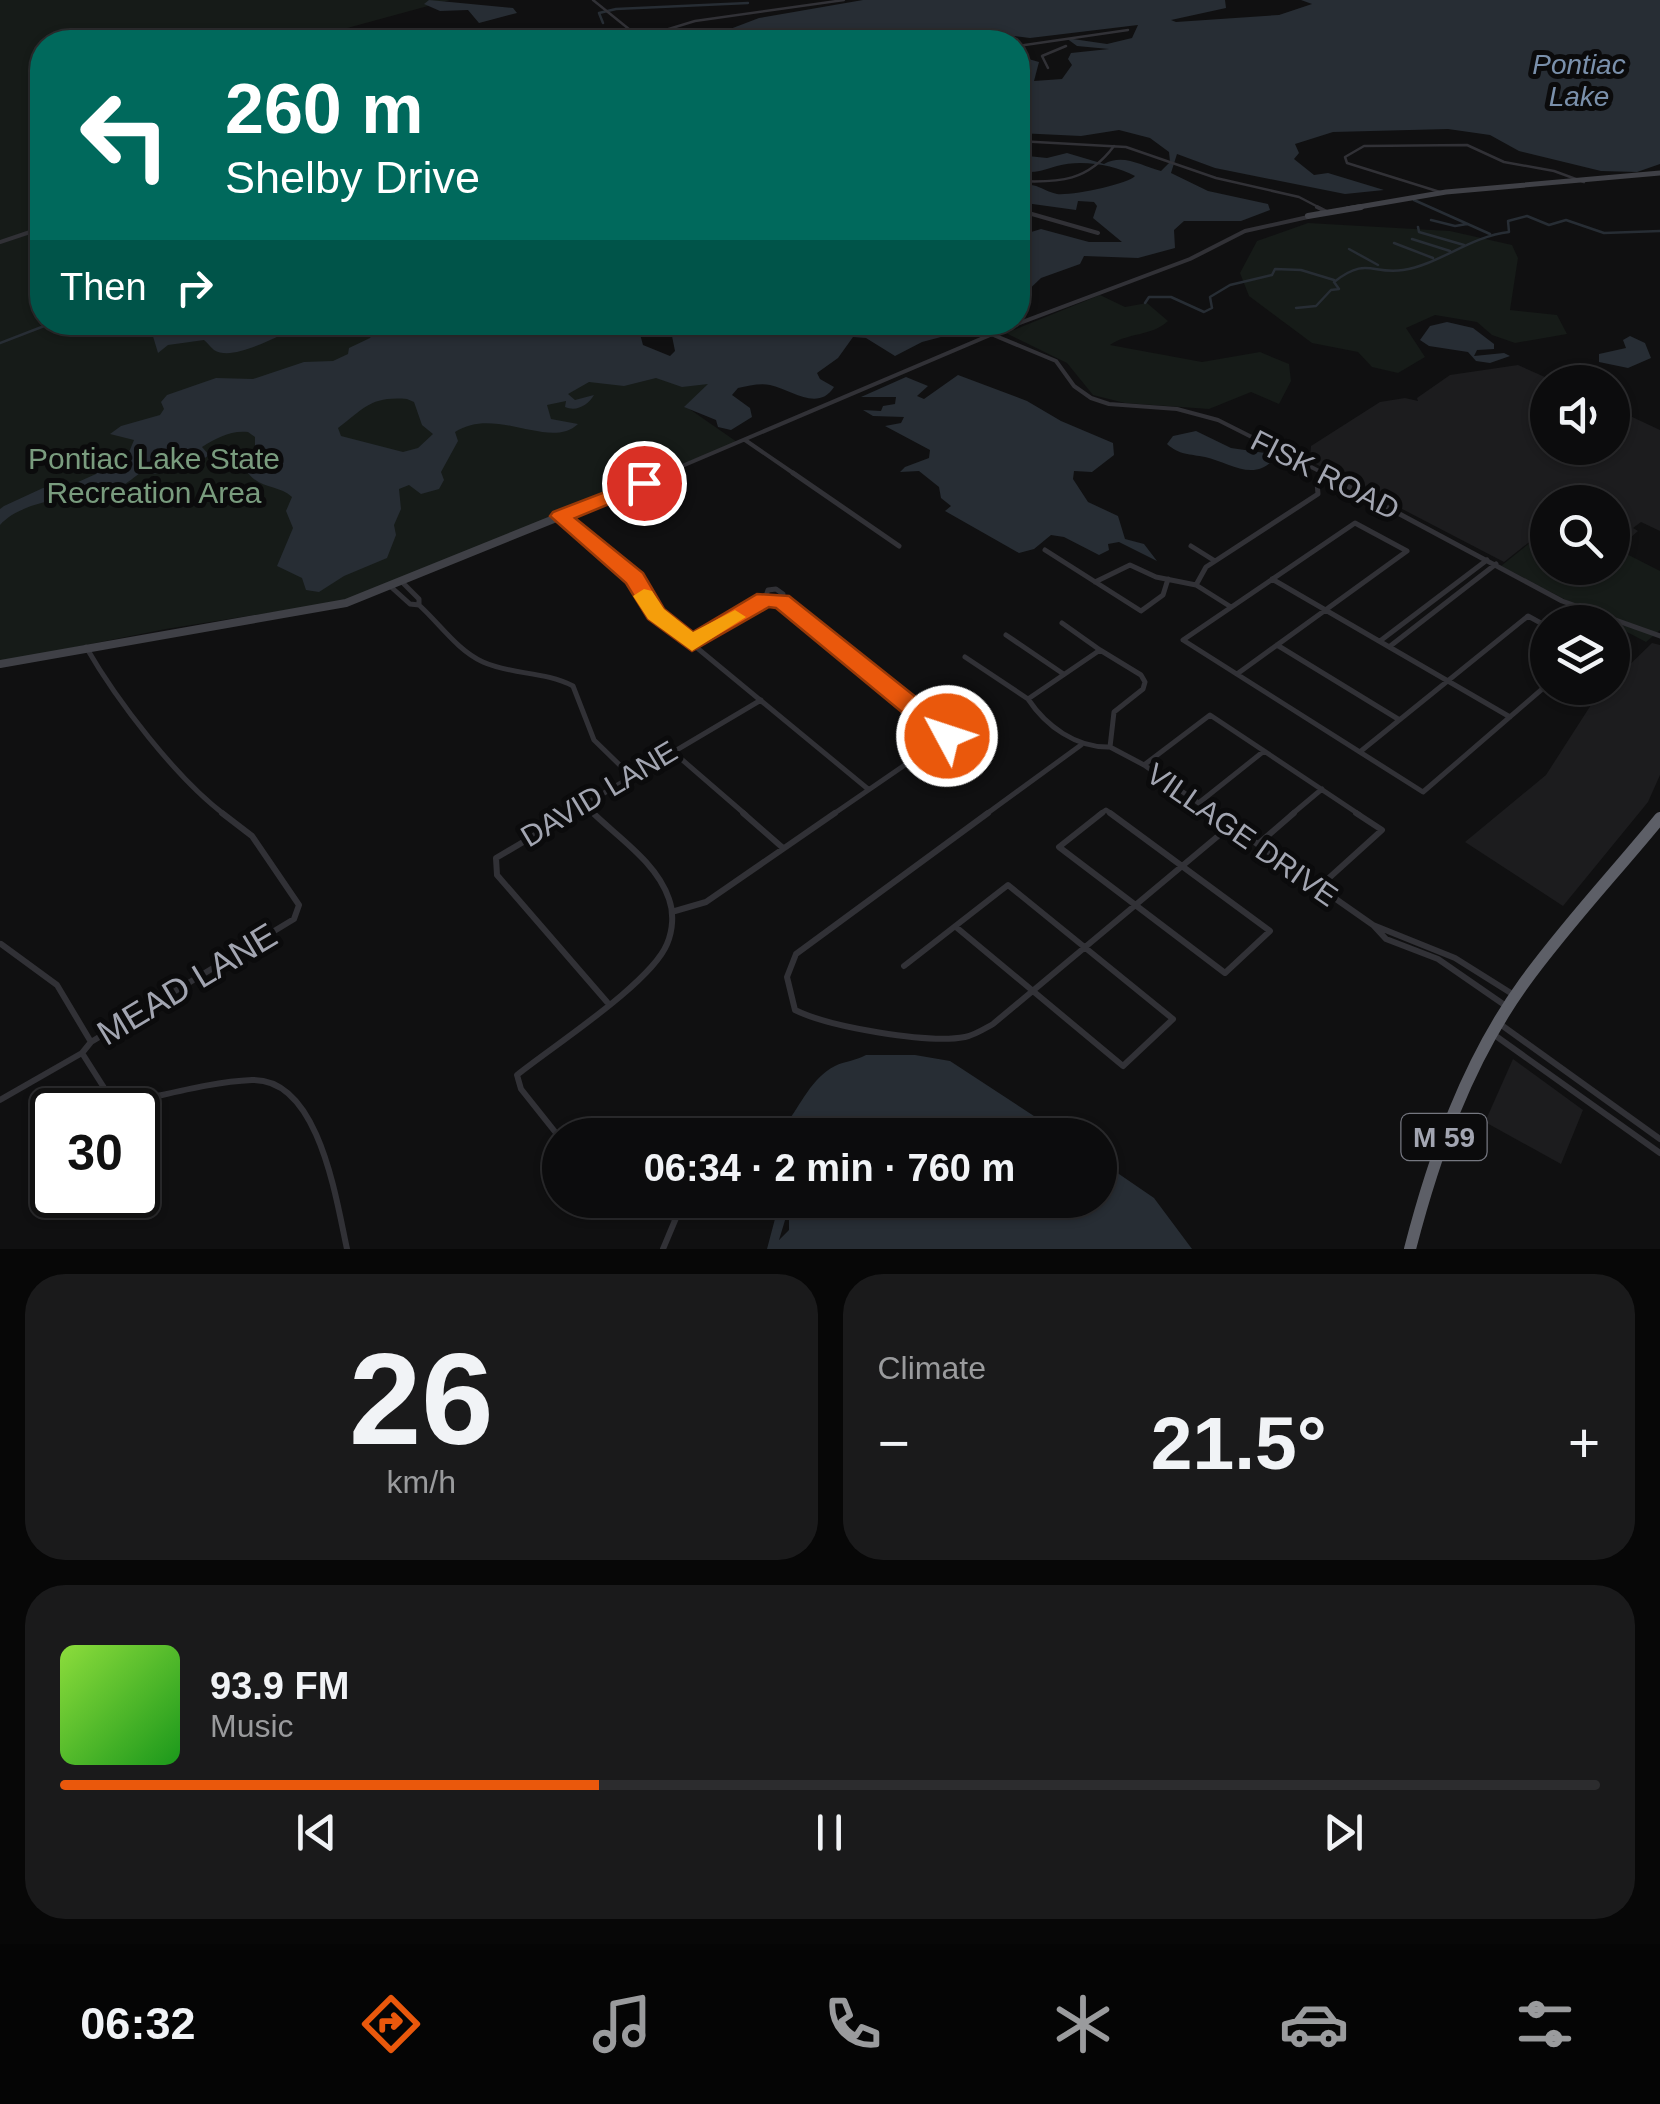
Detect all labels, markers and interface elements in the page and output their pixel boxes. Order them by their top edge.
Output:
water label: Pontiac Lake [1532,49,1626,112]
icon: left [60,70,190,200]
text: 260 m [225,70,423,148]
text: Shelby Drive [225,152,480,203]
icon: right [167,260,222,315]
text: Then [60,266,147,308]
map controls [1530,365,1630,705]
button: sound [1530,365,1630,465]
street label: FISK ROAD [1246,423,1405,526]
pin [602,441,687,526]
park label: Pontiac Lake State Recreation Area [28,442,280,509]
icon: arrive [617,456,672,511]
button: search [1530,485,1630,585]
button: layers [1530,605,1630,705]
position arrow [895,684,999,788]
street label: DAVID LANE [515,734,683,853]
street label: VILLAGE DRIVE [1141,757,1344,913]
street label: MEAD LANE [90,915,283,1052]
speed limit sign: 30 [30,1088,160,1218]
road number: M 59 [1402,1114,1486,1160]
text: 06:34 · 2 min · 760 m [644,1147,1015,1189]
text: 26 [349,1326,494,1472]
text: Climate [878,1350,986,1386]
text: 21.5° [1151,1401,1327,1485]
text: − [878,1412,910,1474]
text: + [1568,1412,1600,1474]
text: km/h [387,1464,456,1500]
text: 93.9 FM [210,1665,349,1707]
text: Music [210,1708,294,1744]
icon: previous [289,1805,344,1860]
icon: pause [802,1805,857,1860]
icon: next [1316,1805,1371,1860]
icon: directions [356,1989,426,2059]
icon: music [587,1989,657,2059]
icon: phone [818,1989,888,2059]
icon: climate [1048,1989,1118,2059]
icon: car [1279,1989,1349,2059]
icon: filters [1510,1989,1580,2059]
text: 06:32 [80,1998,195,2049]

